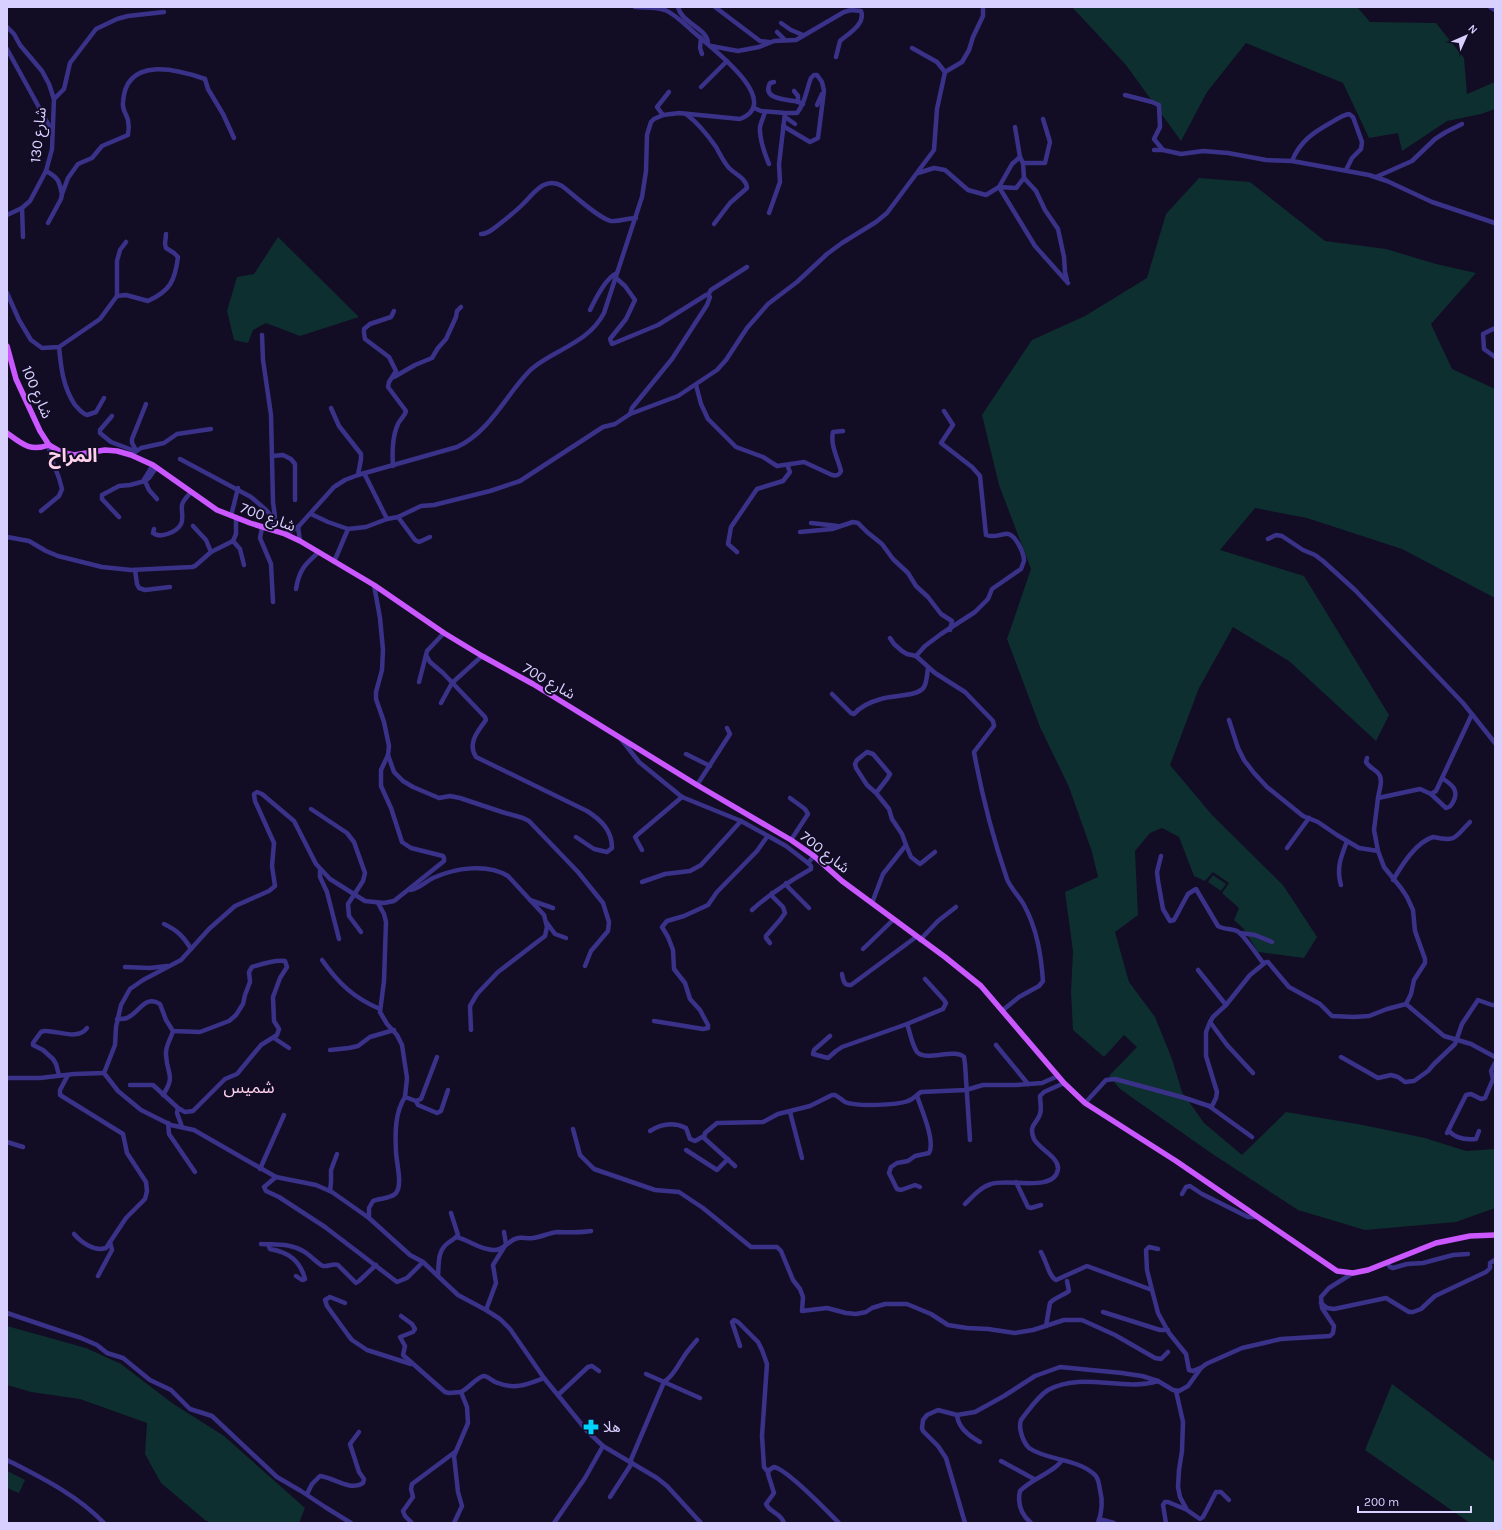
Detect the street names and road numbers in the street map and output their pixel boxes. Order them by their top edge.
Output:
street label: شارع 130 [26,106,53,164]
street label: شارع 100 [15,363,56,422]
street label: شارع 700 [237,499,298,538]
street label: شارع 700 [518,659,579,706]
street label: شارع 700 [795,827,853,879]

